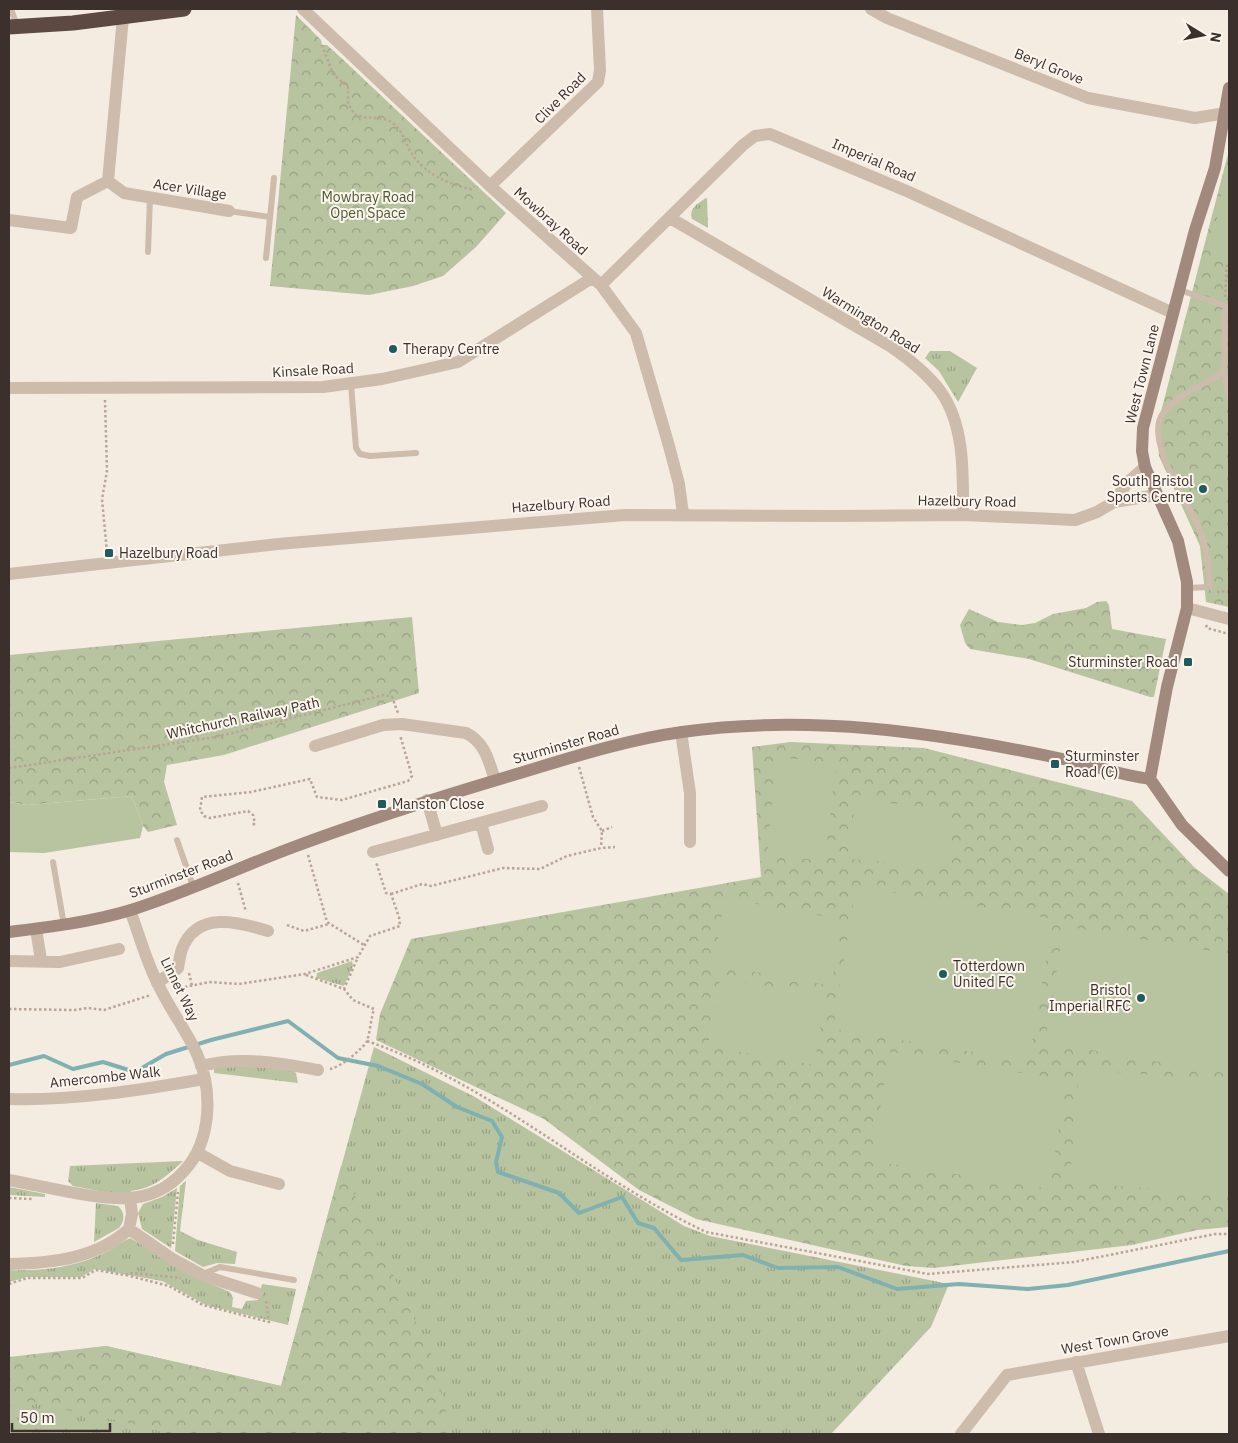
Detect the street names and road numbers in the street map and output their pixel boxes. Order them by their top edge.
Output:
street label: Beryl Grove [1012,44,1087,88]
street label: Clive Road [530,68,590,128]
street label: Imperial Road [829,134,919,186]
street label: Acer Village [152,174,228,204]
street label: Mowbray Road [510,183,592,259]
street label: Warmington Road [819,283,923,357]
street label: West Town Lane [1121,322,1163,426]
street label: Kinsale Road [272,359,354,381]
street label: Hazelbury Road [917,491,1017,511]
street label: Hazelbury Road [511,492,611,516]
street label: Whitchurch Railway Path [165,693,321,743]
street label: Sturminster Road [511,720,621,768]
street label: Sturminster Road [127,846,235,902]
street label: Linnet Way [157,954,203,1024]
street label: Amercombe Walk [49,1062,162,1092]
street label: West Town Grove [1060,1322,1170,1358]

